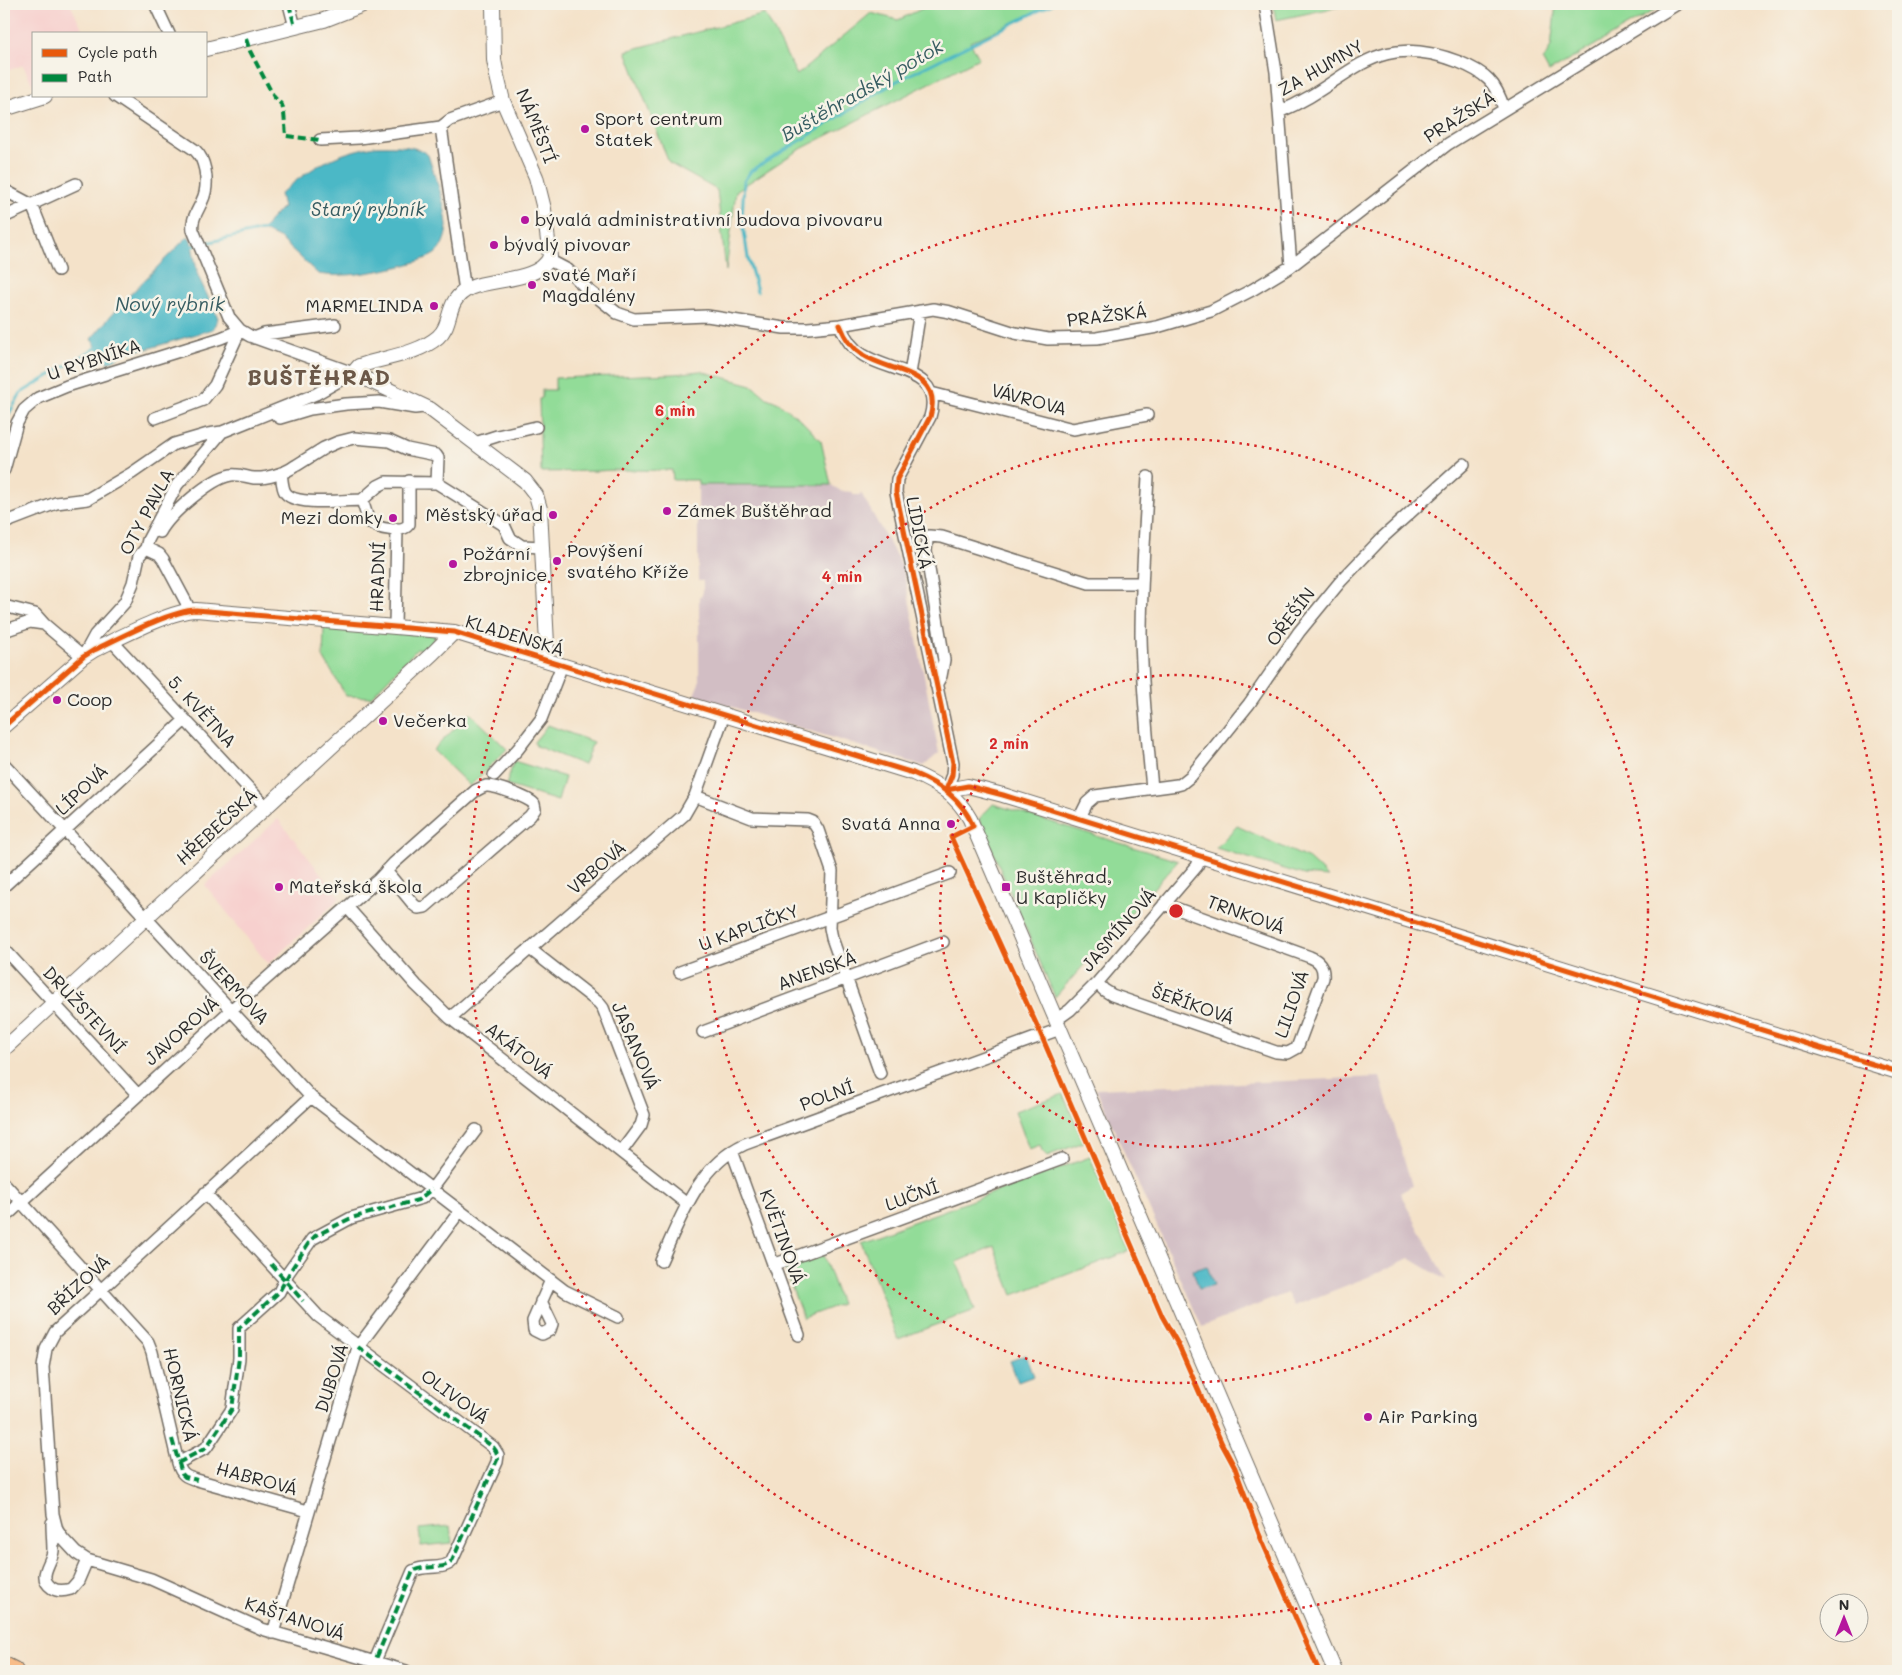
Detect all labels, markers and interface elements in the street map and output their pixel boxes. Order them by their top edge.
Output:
legend [32,32,208,98]
water label: Buštěhradský potok [776,32,948,146]
street label: ZA HUMNY [1274,33,1367,101]
text: Cycle path [78,42,157,62]
text: Path [78,66,112,86]
street label: NÁMĚSTÍ [511,85,563,167]
street label: PRAŽSKÁ [1419,85,1500,148]
place label: Sport centrum Statek [595,106,722,151]
marker: Sport centrum Statek [579,123,591,135]
water label: Starý rybník [311,196,426,221]
place label: bývalá administrativní budova pivovaru [535,207,883,231]
marker: bývalá administrativní budova pivovaru [519,214,531,226]
place label: bývalý pivovar [504,232,631,256]
marker: bývalý pivovar [488,239,500,251]
place label: svaté Maří Magdalény [542,262,637,307]
marker: svaté Maří Magdalény [526,279,538,291]
water label: Nový rybník [115,291,226,316]
place label: MARMELINDA [306,293,424,317]
street label: PRAŽSKÁ [1065,298,1148,332]
marker: MARMELINDA [428,300,440,312]
street label: U RYBNÍKA [44,333,143,385]
district label: BUŠTĚHRAD [247,362,391,391]
street label: VÁVROVA [989,377,1070,421]
text: 6 min [655,400,695,420]
street label: OTY PAVLA [113,464,179,559]
street label: LIDICKÁ [901,494,939,571]
place label: Zámek Buštěhrad [677,498,832,522]
place label: Městský úřad [426,502,543,526]
place label: Mezi domky [281,505,383,529]
marker: Zámek Buštěhrad [661,505,673,517]
marker: Městský úřad [547,509,559,521]
marker: Mezi domky [387,512,399,524]
place label: Povýšení svatého Kříže [567,538,689,583]
street label: HRADNÍ [364,541,390,613]
place label: Požární zbrojnice [463,541,547,586]
marker: Povýšení svatého Kříže [551,555,563,567]
marker: Požární zbrojnice [447,558,459,570]
text: 4 min [822,566,862,586]
street label: OŘEŠÍN [1260,582,1320,651]
street label: KLADENSKÁ [463,609,568,661]
street label: 5. KVĚTNA [163,670,242,752]
place label: Coop [67,687,112,711]
marker: Coop [51,694,63,706]
place label: Večerka [393,708,467,732]
marker: Večerka [377,715,389,727]
text: 2 min [989,733,1029,753]
street label: LÍPOVÁ [50,759,113,820]
street label: HŘEBEČSKÁ [171,783,262,870]
place label: Svatá Anna [842,811,941,835]
marker: Svatá Anna [945,818,957,830]
street label: VRBOVÁ [562,835,631,899]
place label: Buštěhrad, U Kapličky [1016,864,1112,909]
place label: Mateřská škola [289,874,423,898]
marker: Mateřská škola [273,881,285,893]
marker: Buštěhrad, U Kapličky [1000,881,1012,893]
street label: JASMÍNOVÁ [1075,882,1161,976]
street label: TRNKOVÁ [1204,889,1289,939]
street label: U KAPLIČKY [695,898,802,956]
centre of rings [1167,902,1185,920]
street label: ŠVERMOVA [194,945,275,1029]
street label: ANENSKÁ [774,945,860,996]
street label: DRUŽSTEVNÍ [38,960,132,1058]
street label: LILIOVÁ [1268,967,1314,1041]
street label: ŠEŘÍKOVÁ [1149,979,1238,1029]
street label: JAVOROVÁ [139,990,224,1070]
street label: JASANOVÁ [607,998,665,1093]
street label: AKÁTOVÁ [481,1016,558,1084]
street label: POLNÍ [796,1074,857,1116]
street label: LUČNÍ [881,1174,942,1216]
street label: KVĚTINOVÁ [755,1186,811,1288]
street label: BŘÍZOVÁ [41,1249,115,1320]
street label: DUBOVÁ [309,1340,353,1415]
street label: HORNICKÁ [158,1345,203,1444]
street label: OLIVOVÁ [417,1363,495,1429]
place label: Air Parking [1378,1404,1478,1428]
marker: Air Parking [1362,1411,1374,1423]
street label: HABROVÁ [214,1456,301,1500]
street label: KAŠTANOVÁ [242,1591,349,1646]
north arrow [1820,1592,1870,1642]
text: N [1839,1595,1849,1614]

